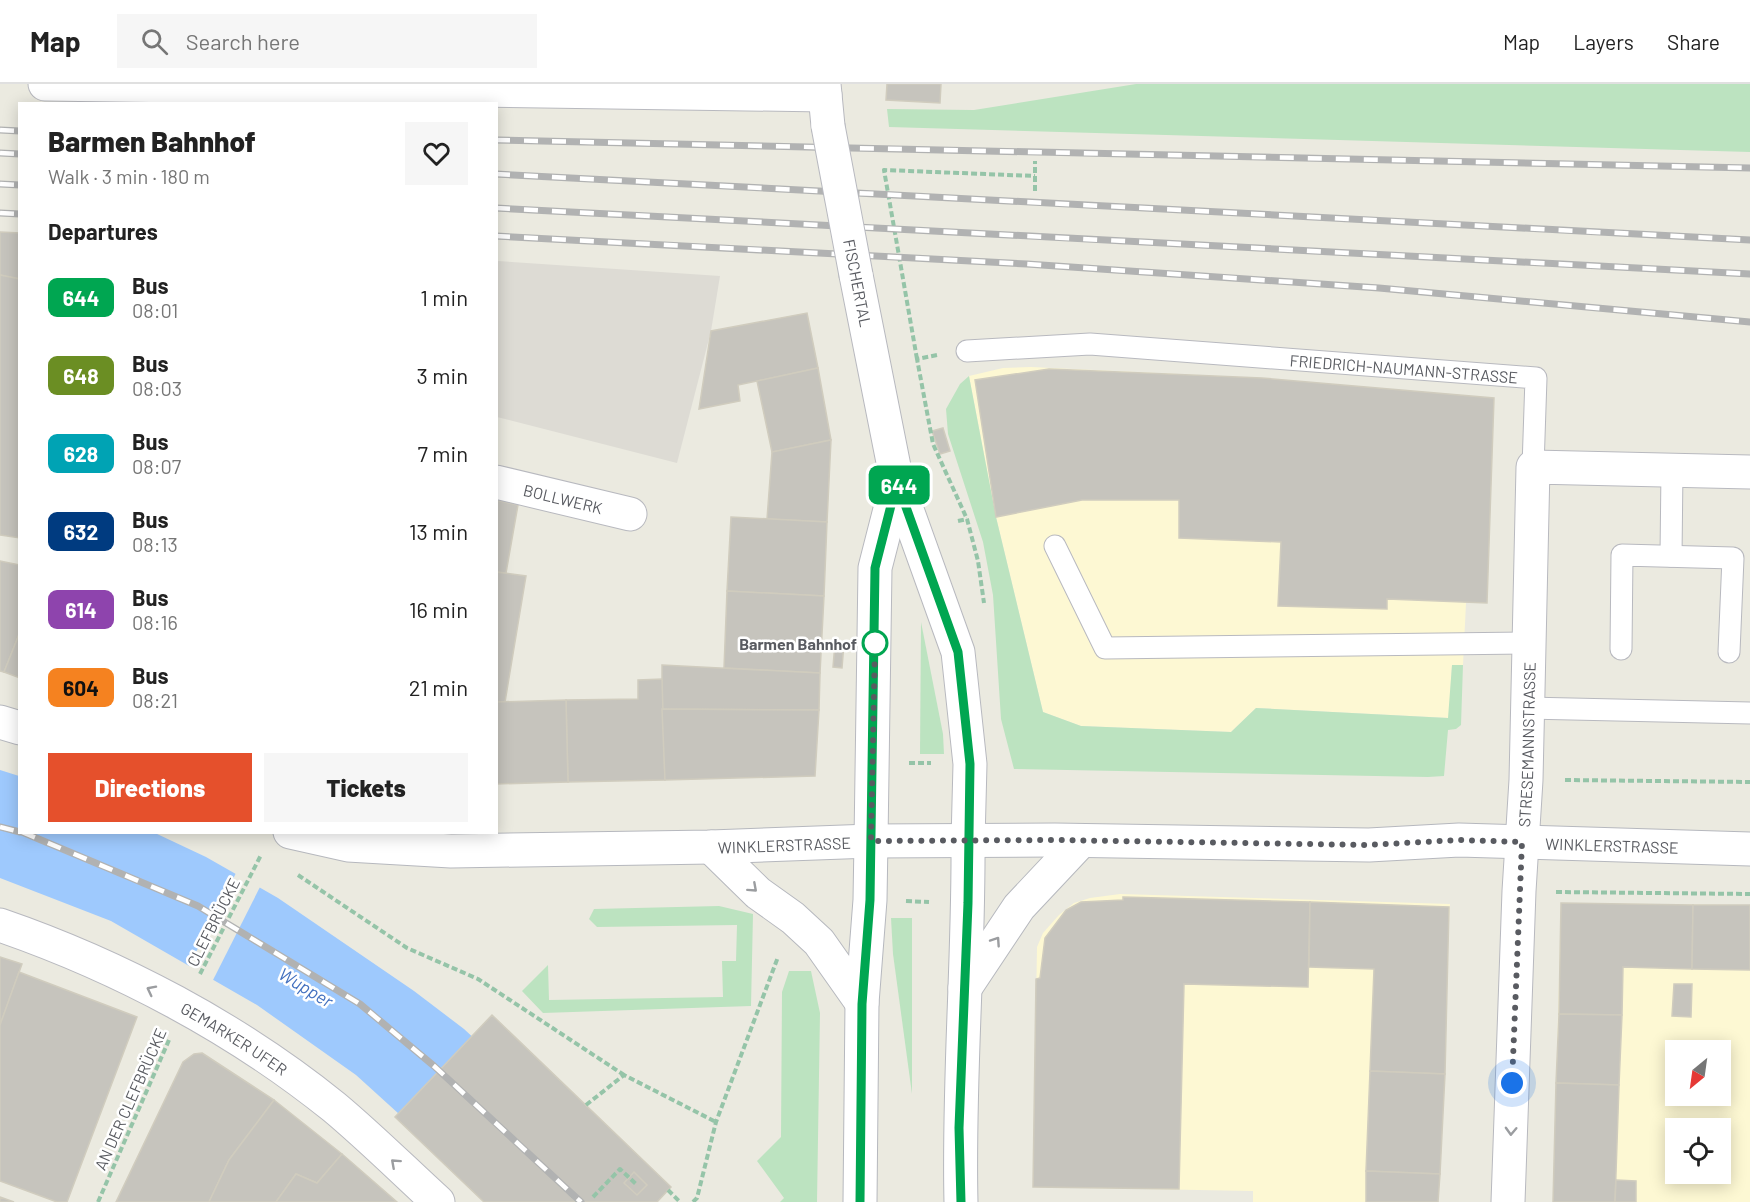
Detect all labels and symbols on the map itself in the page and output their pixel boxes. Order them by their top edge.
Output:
street label: FISCHERTAL [840,237,876,329]
street label: FRIEDRICH-NAUMANN-STRASSE [1289,350,1519,386]
line badge: 644 [864,466,934,504]
street label: BOLLWERK [522,479,605,517]
marker: Barmen Bahnhof [862,630,888,656]
place label: Barmen Bahnhof [739,634,857,653]
street label: STRESEMANNSTRASSE [1514,662,1538,828]
street label: WINKLERSTRASSE [717,832,851,856]
street label: WINKLERSTRASSE [1545,833,1679,856]
street label: CLEFBRÜCKE [183,875,243,969]
one-way arrow [746,881,757,892]
one-way arrow [989,937,1000,948]
water label: Wupper [275,962,338,1012]
one-way arrow [147,985,158,997]
street label: GEMARKER UFER [178,998,292,1079]
street label: AN DER CLEFBRÜCKE [90,1025,170,1173]
north arrow [1665,1040,1731,1106]
your location [1497,1068,1527,1098]
one-way arrow [1504,1126,1517,1135]
one-way arrow [391,1159,402,1170]

